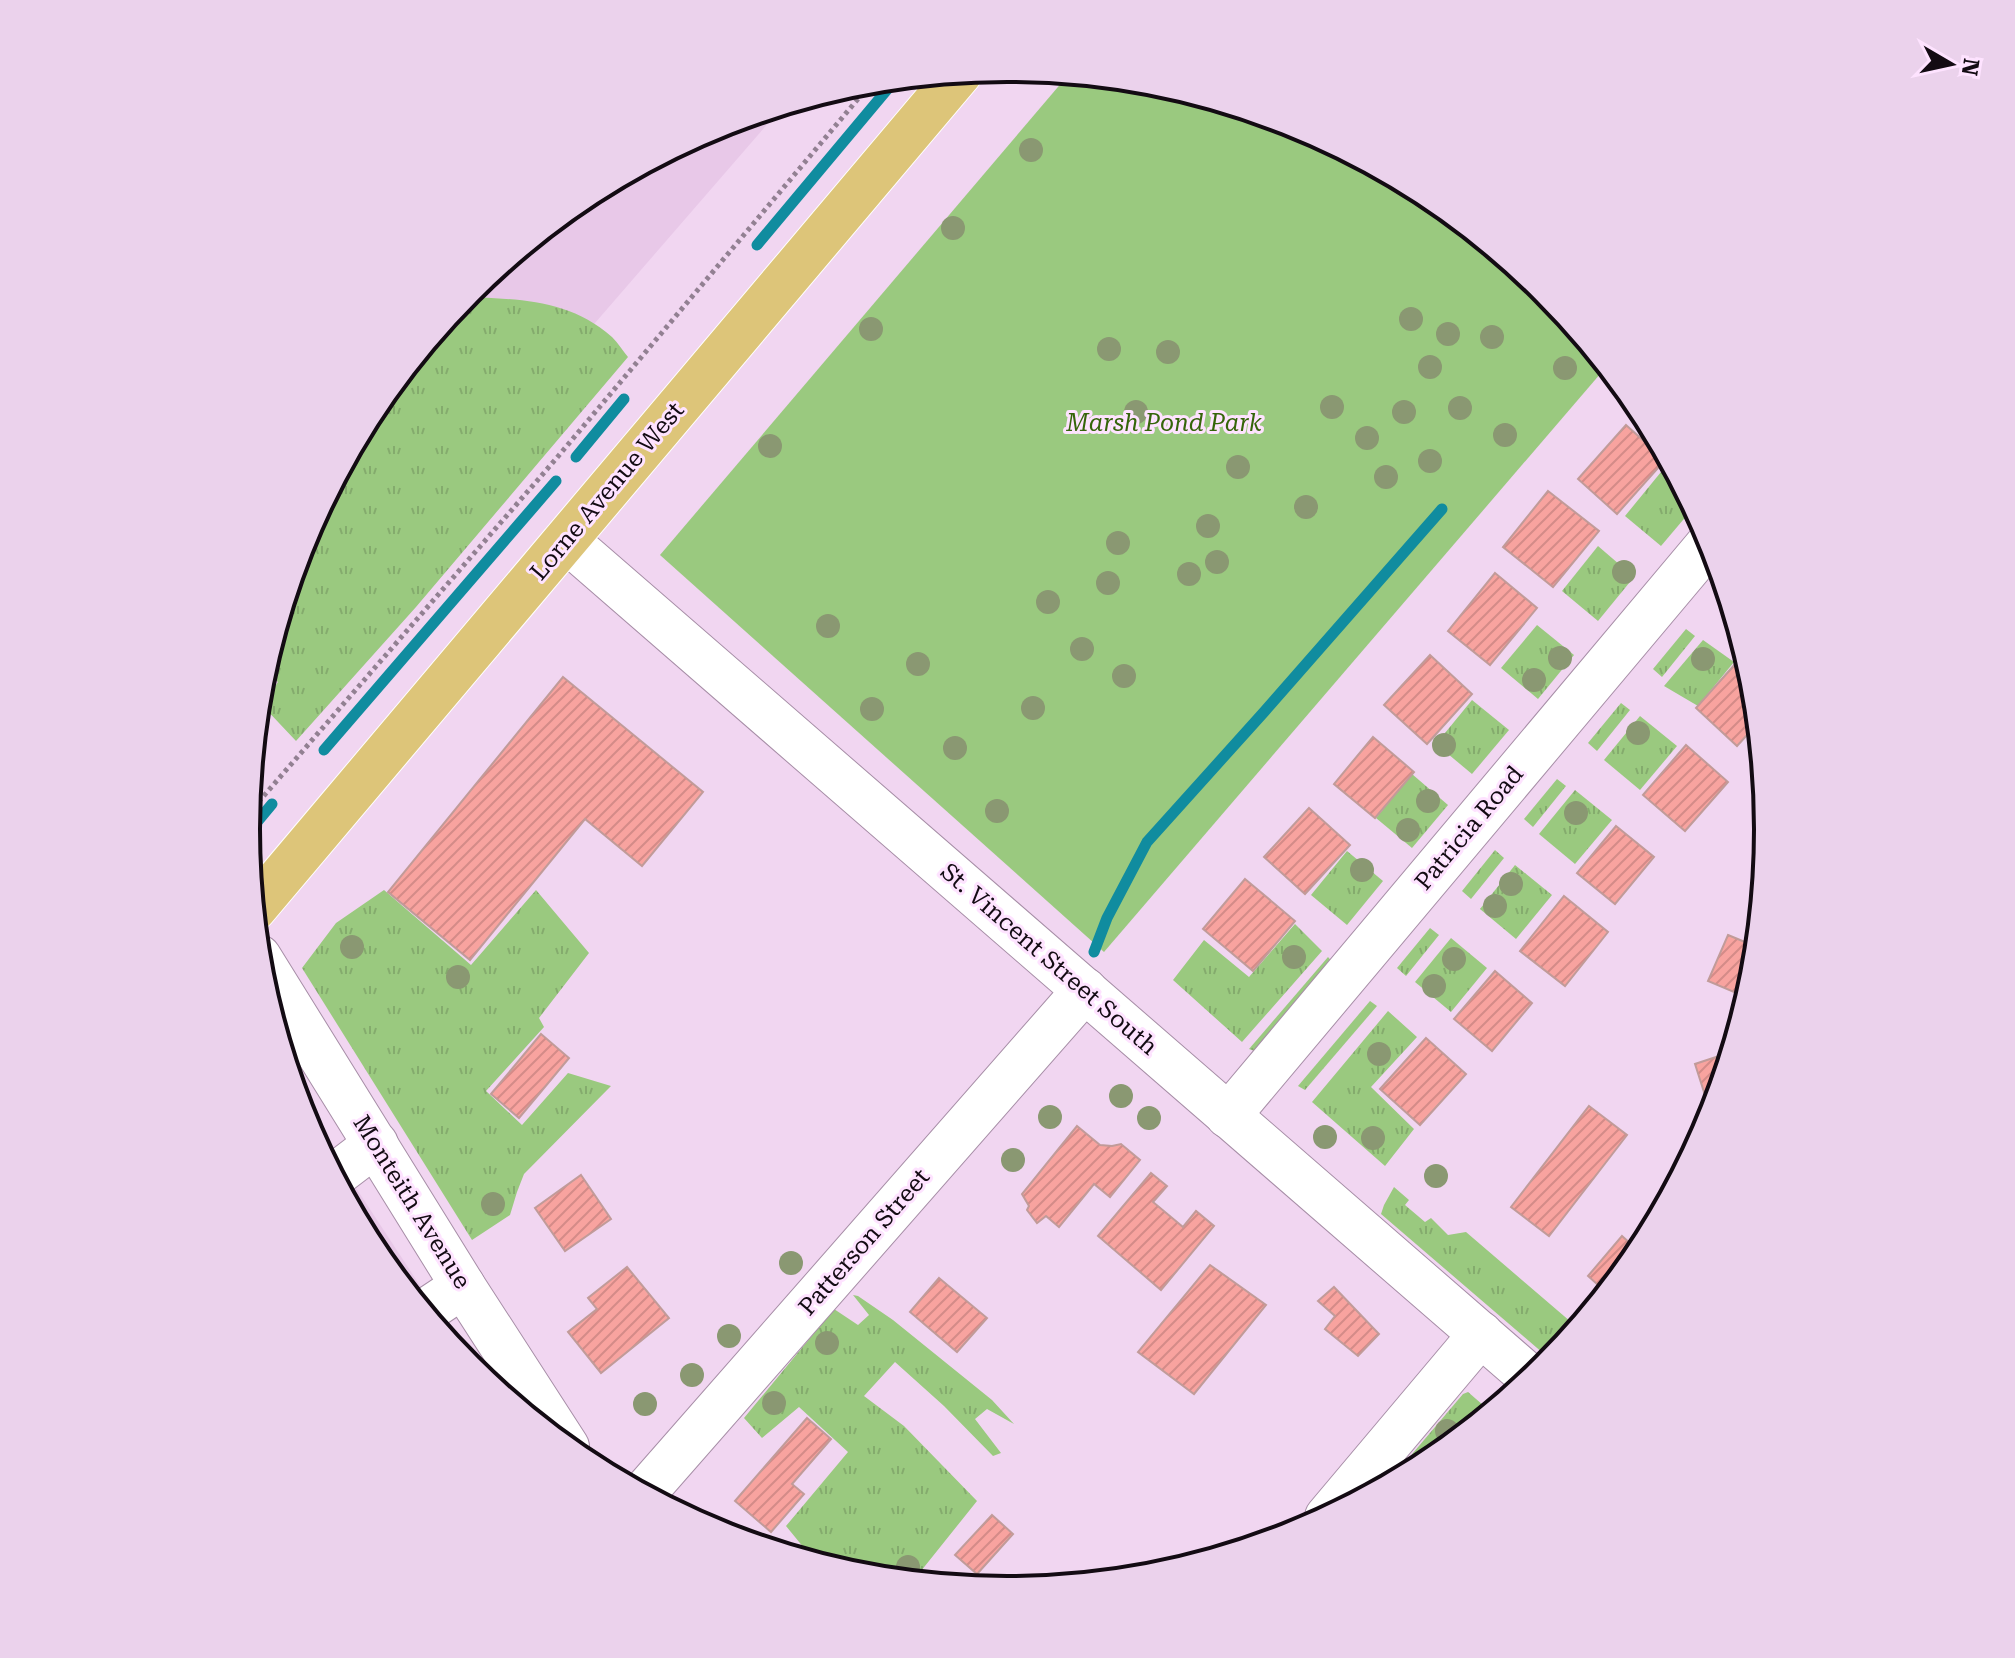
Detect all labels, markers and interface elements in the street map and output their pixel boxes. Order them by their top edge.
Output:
north arrow [1911,24,1991,104]
text: N [1957,57,1984,77]
street label: Lorne Avenue West [525,396,690,586]
park label: Marsh Pond Park [1065,409,1262,437]
street label: Patricia Road [1409,760,1529,896]
street label: St. Vincent Street South [935,857,1163,1061]
street label: Monteith Avenue [347,1110,477,1294]
street label: Patterson Street [793,1163,935,1321]

